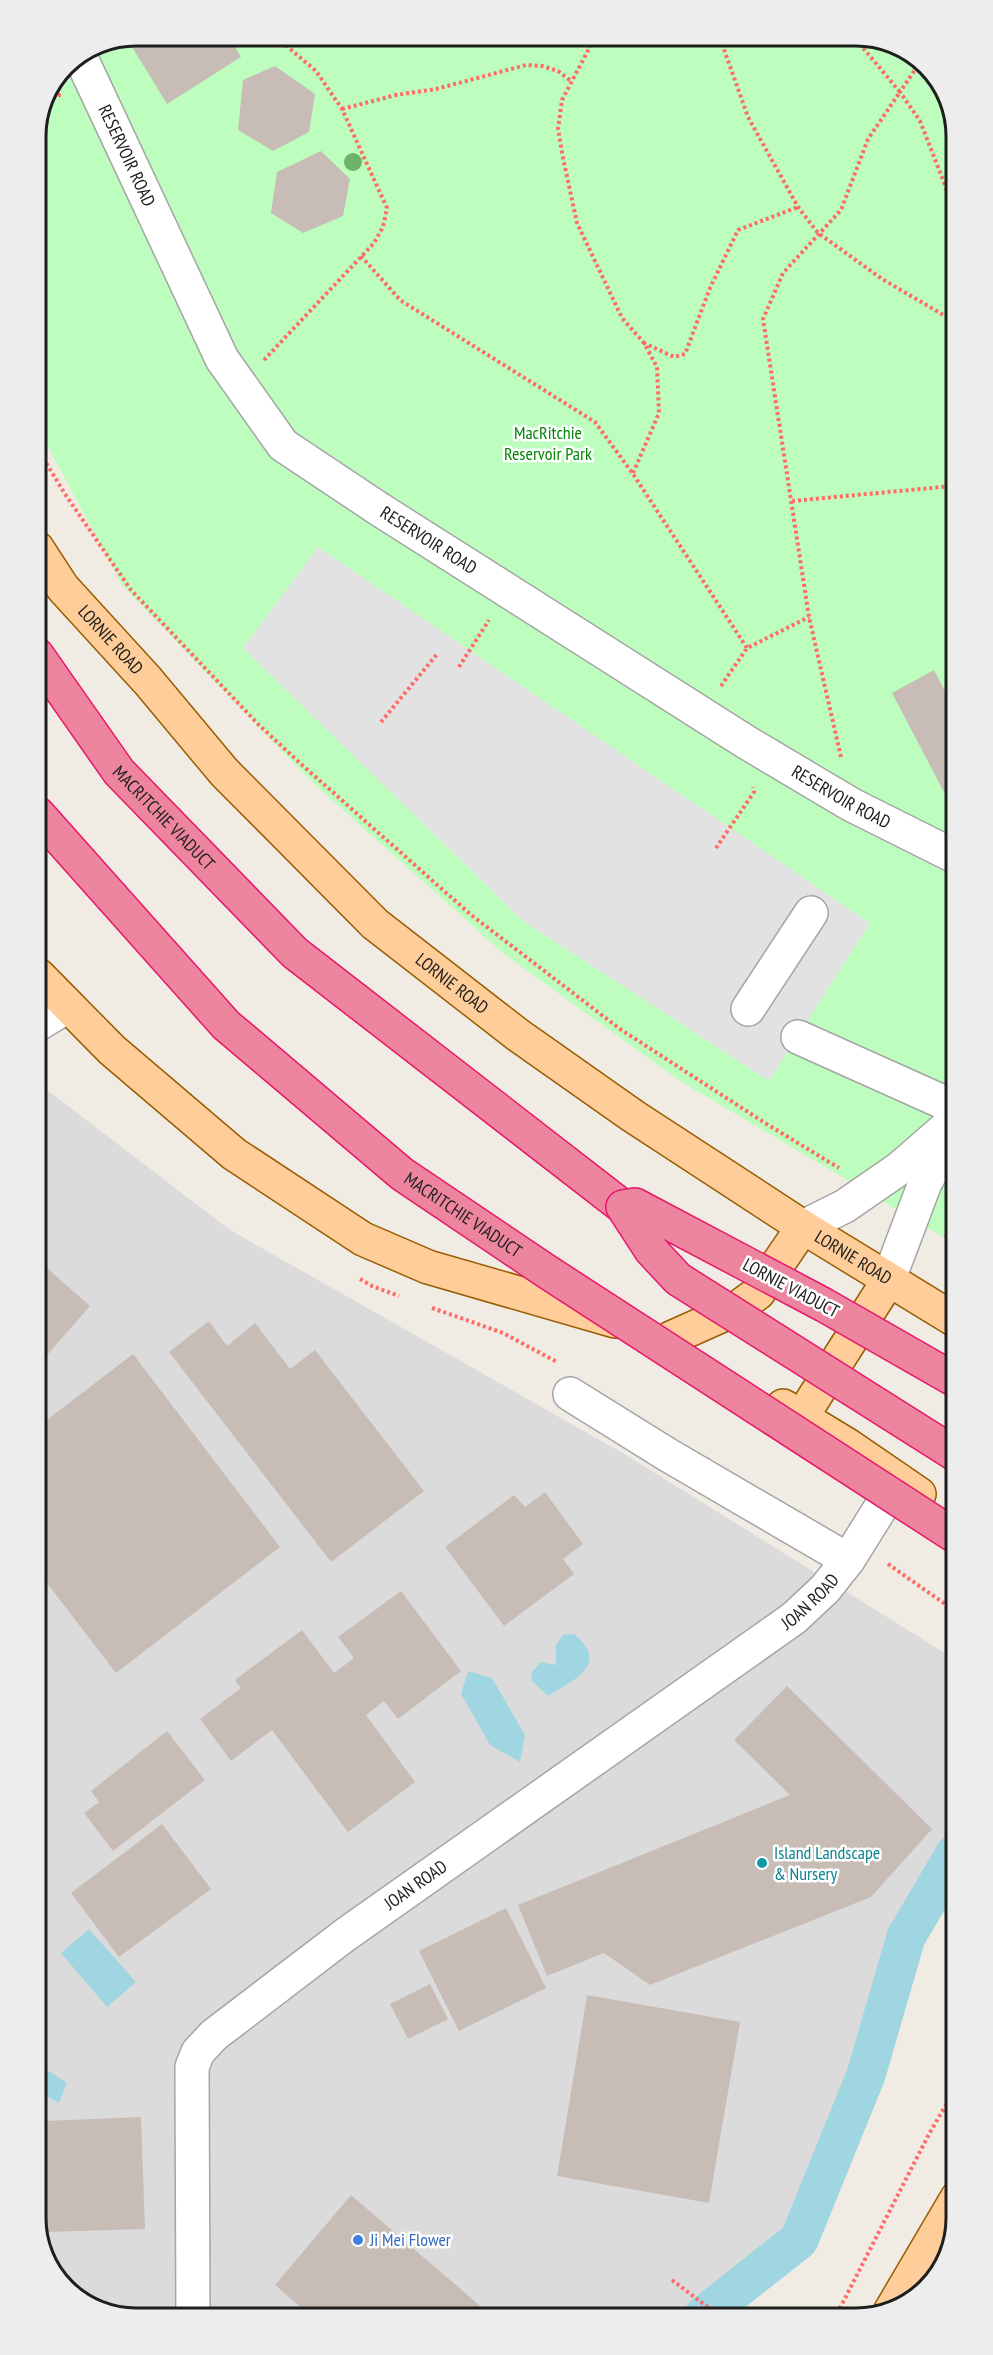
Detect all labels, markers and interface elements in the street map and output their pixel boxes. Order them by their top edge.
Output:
street label: RESERVOIR ROAD [93,101,161,210]
park label: MacRitchie Reservoir Park [504,421,592,465]
street label: RESERVOIR ROAD [376,501,481,579]
street label: LORNIE ROAD [73,600,148,679]
street label: MACRITCHIE VIADUCT [108,760,220,875]
street label: RESERVOIR ROAD [788,760,894,833]
street label: LORNIE ROAD [411,948,493,1019]
street label: MACRITCHIE VIADUCT [400,1167,527,1263]
street label: LORNIE ROAD [811,1225,896,1290]
street label: LORNIE VIADUCT [739,1253,843,1323]
street label: JOAN ROAD [776,1569,844,1635]
place label: Island Landscape & Nursery [774,1841,880,1885]
street label: JOAN ROAD [379,1855,451,1915]
marker: Island Landscape & Nursery [755,1856,769,1870]
place label: Ji Mei Flower [369,2228,451,2251]
marker: Ji Mei Flower [351,2233,365,2247]

